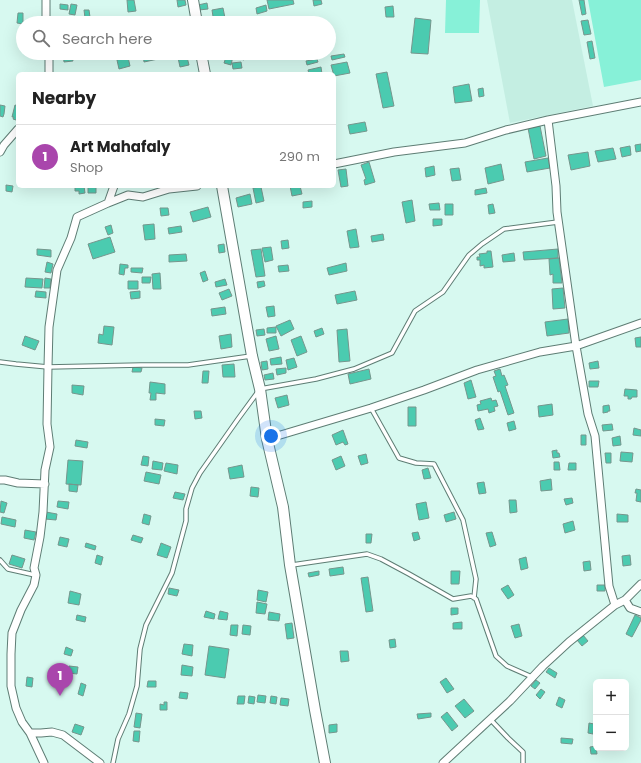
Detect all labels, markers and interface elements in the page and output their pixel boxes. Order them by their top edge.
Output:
search box [16,16,336,60]
icon: search [30,27,52,49]
text: Search here [62,28,152,49]
text: Nearby [32,86,96,110]
text: Art Mahafaly [70,136,171,157]
text: 1 [43,147,47,166]
text: 290 m [279,147,320,166]
text: Shop [70,158,103,177]
your location [261,426,281,446]
pin: 1 [47,663,73,696]
map controls [593,679,629,751]
button: + [593,679,629,715]
button: − [593,715,629,751]

